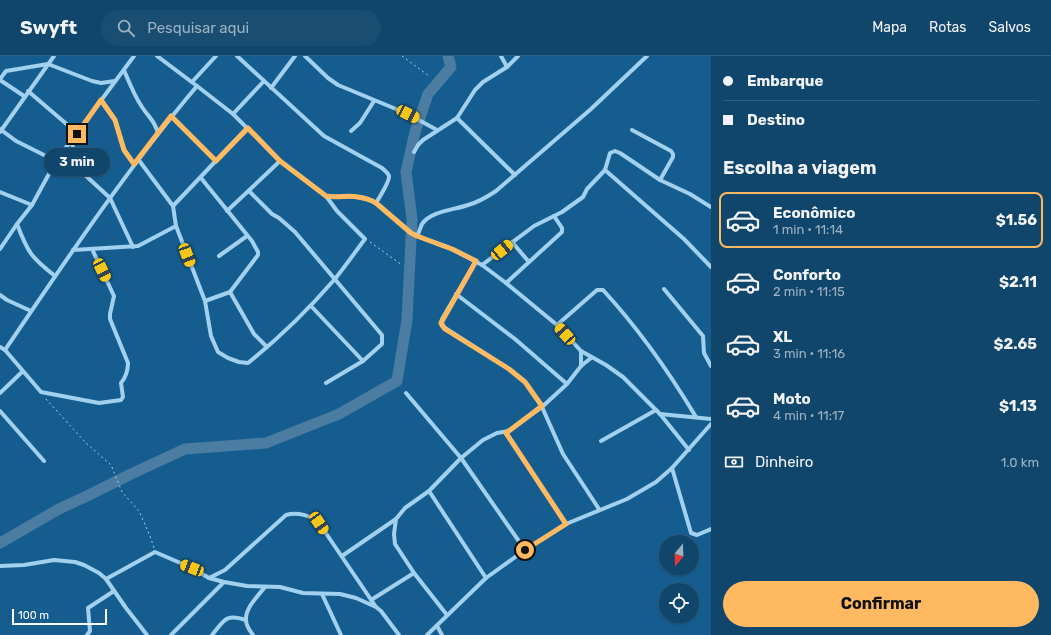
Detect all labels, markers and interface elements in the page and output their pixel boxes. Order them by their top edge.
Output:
search box [101,10,381,46]
text: Swyft [20,16,77,39]
icon: search [115,17,137,39]
text: Pesquisar aqui [147,19,249,37]
text: Mapa [872,19,907,36]
text: Rotas [929,19,966,36]
text: Salvos [988,19,1031,36]
text: Embarque [747,72,823,90]
car [395,103,421,125]
text: Destino [747,111,805,129]
route end [68,125,86,143]
callout: 3 min [44,148,110,176]
text: 3 min [59,154,95,169]
text: Escolha a viagem [723,157,876,179]
icon: car [725,202,761,238]
text: Econômico [773,204,855,222]
text: $1.56 [996,211,1037,229]
text: 1 min · 11:14 [773,222,843,237]
car [489,238,515,262]
car [177,242,197,268]
car [91,257,113,283]
icon: car [725,264,761,300]
text: Conforto [773,266,841,284]
text: $2.11 [999,273,1037,291]
text: 2 min · 11:15 [773,284,845,299]
car [553,321,577,347]
icon: car [725,326,761,362]
text: XL [773,328,792,346]
text: $2.65 [994,335,1037,353]
text: 3 min · 11:16 [773,346,845,361]
icon: car [725,388,761,424]
text: Moto [773,390,811,408]
text: $1.13 [999,397,1037,415]
text: 4 min · 11:17 [773,408,844,423]
icon: cash [723,451,745,473]
text: Dinheiro [755,453,813,471]
text: 1.0 km [1001,455,1039,470]
car [307,510,331,536]
north arrow [659,535,699,575]
map controls [659,535,699,623]
route start [516,541,534,559]
car [179,558,205,578]
button: Confirmar [723,581,1039,627]
button: locate [659,583,699,623]
scale bar [12,607,107,626]
text: 100 m [18,609,49,622]

